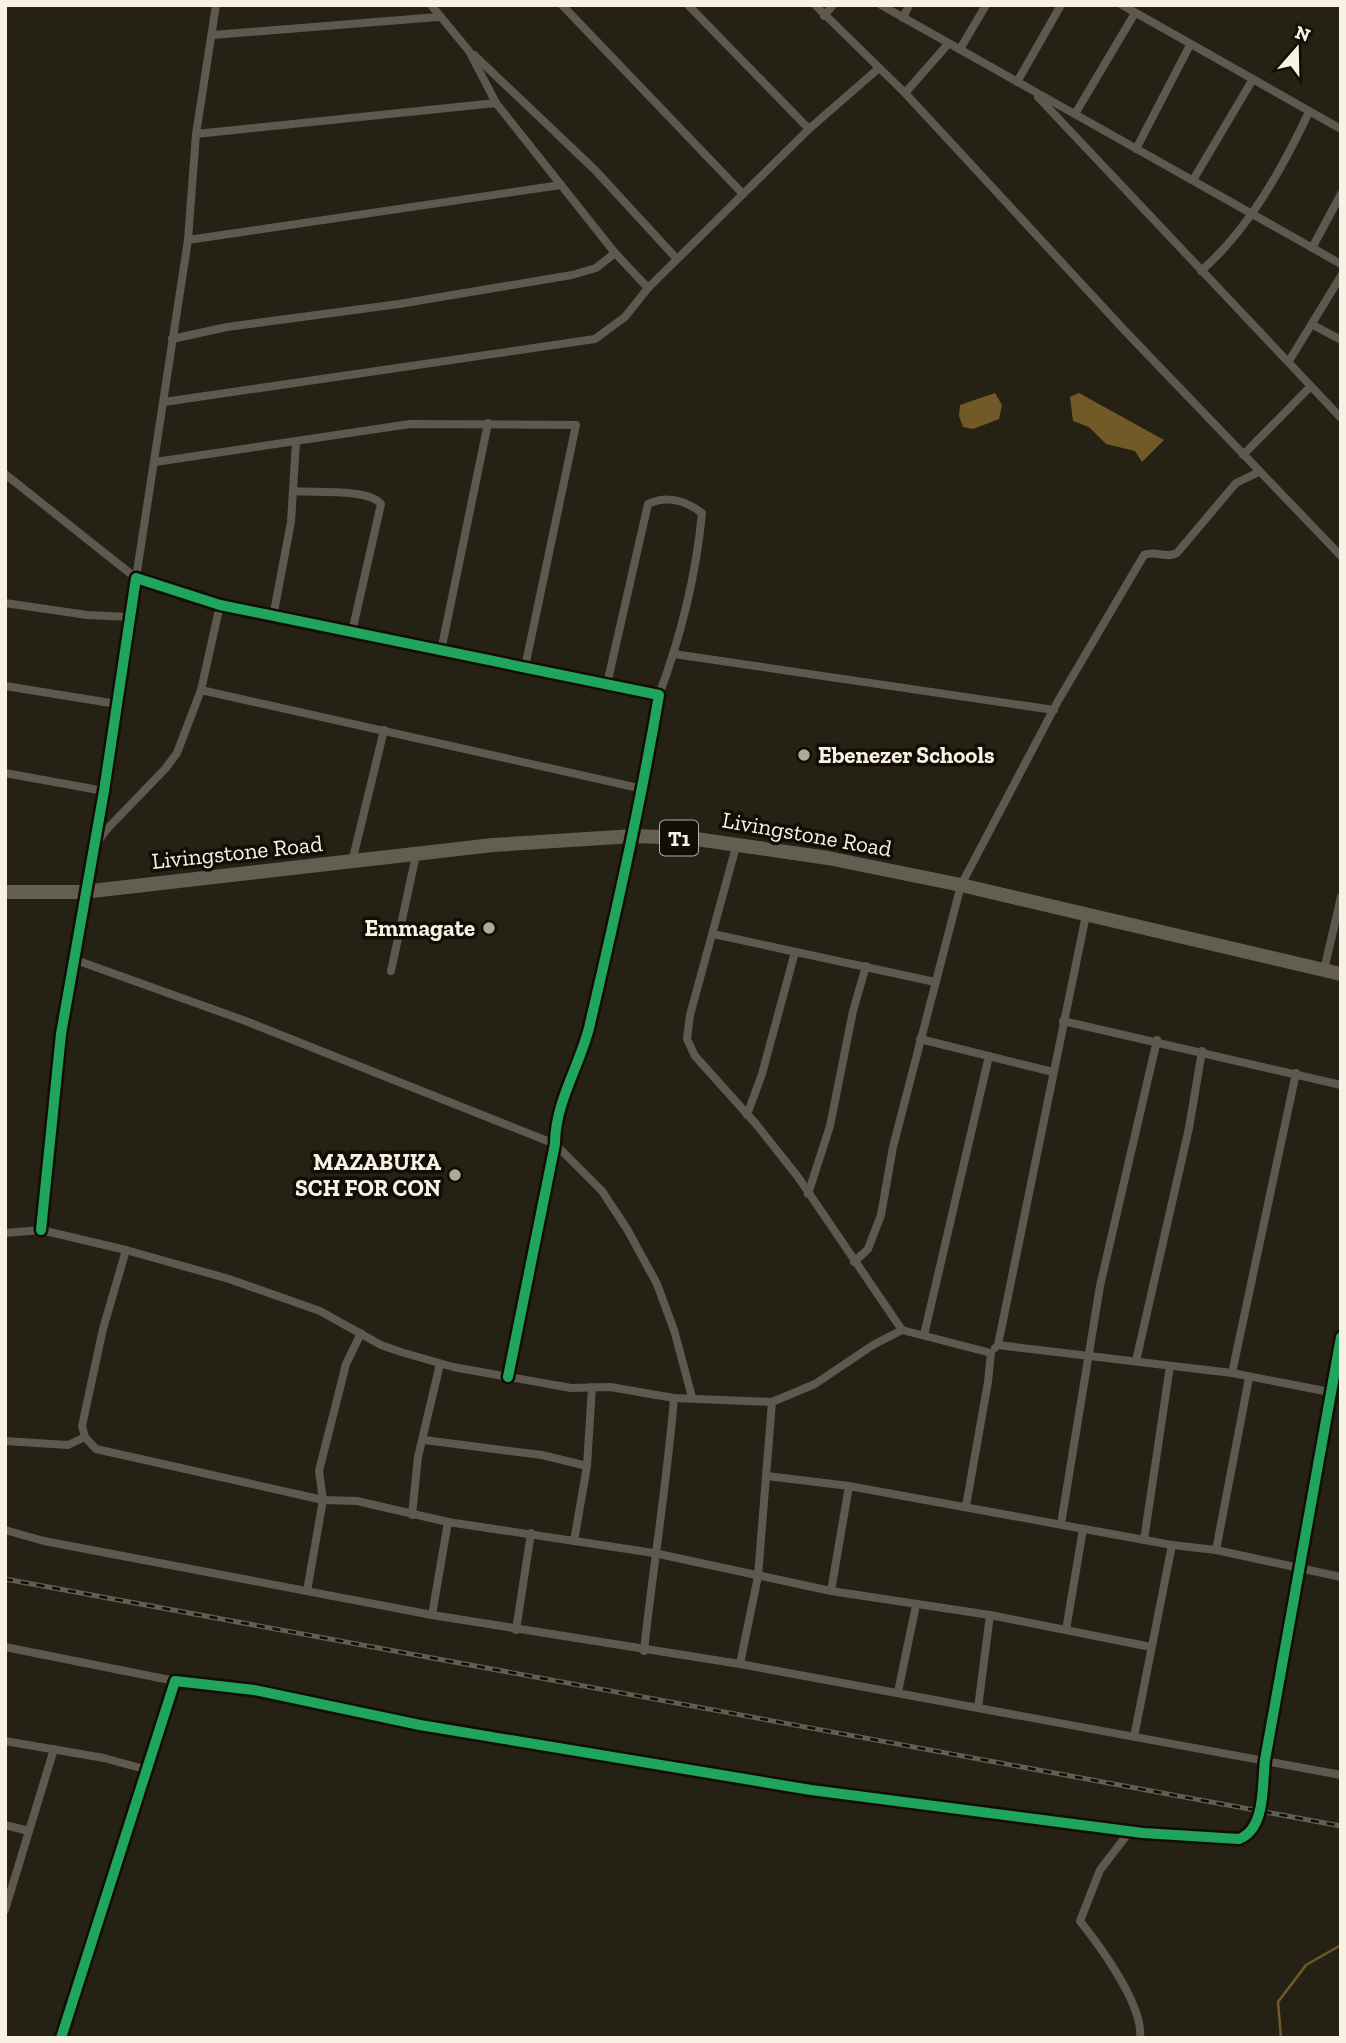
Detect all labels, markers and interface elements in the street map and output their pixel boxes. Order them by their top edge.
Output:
north arrow [1262,14,1332,84]
text: N [1292,20,1313,47]
place label: Ebenezer Schools [818,741,995,769]
marker: Ebenezer Schools [796,747,812,763]
street label: Livingstone Road [720,805,894,863]
road number: T1 [660,820,698,856]
street label: Livingstone Road [150,829,324,875]
place label: Emmagate [364,914,475,942]
marker: Emmagate [481,920,497,936]
place label: MAZABUKA SCH FOR CON [295,1148,441,1202]
marker: MAZABUKA SCH FOR CON [447,1167,463,1183]

